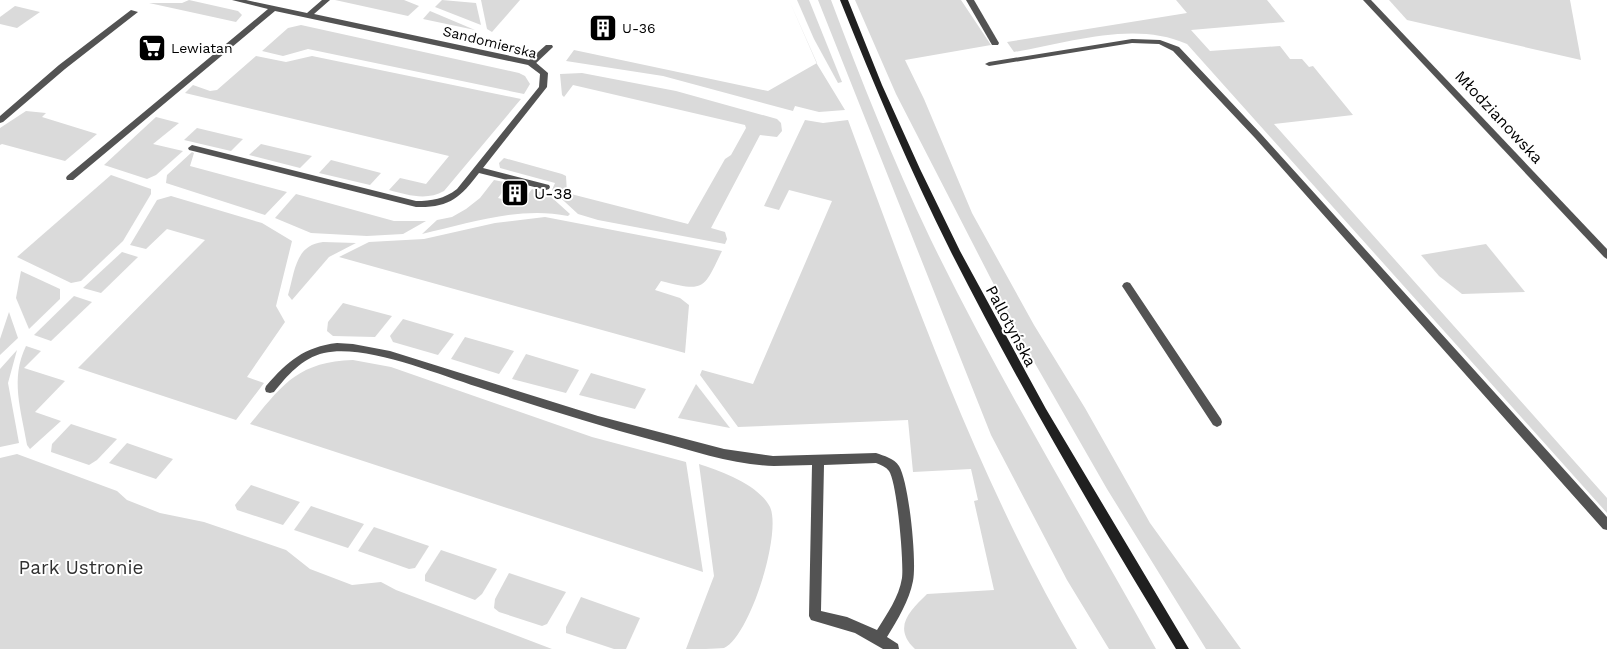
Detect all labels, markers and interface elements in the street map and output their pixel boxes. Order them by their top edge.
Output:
building icon: U-36 [588,13,618,43]
place label: U-36 [622,20,656,36]
street label: Sandomierska [441,23,539,61]
supermarket icon: Lewiatan [137,33,167,63]
place label: Lewiatan [171,40,233,56]
street label: Młodzianowska [1451,67,1547,167]
building icon: U-38 [500,178,530,208]
place label: U-38 [534,184,572,203]
street label: Pallotyńska [982,282,1040,370]
park label: Park Ustronie [19,556,143,579]

